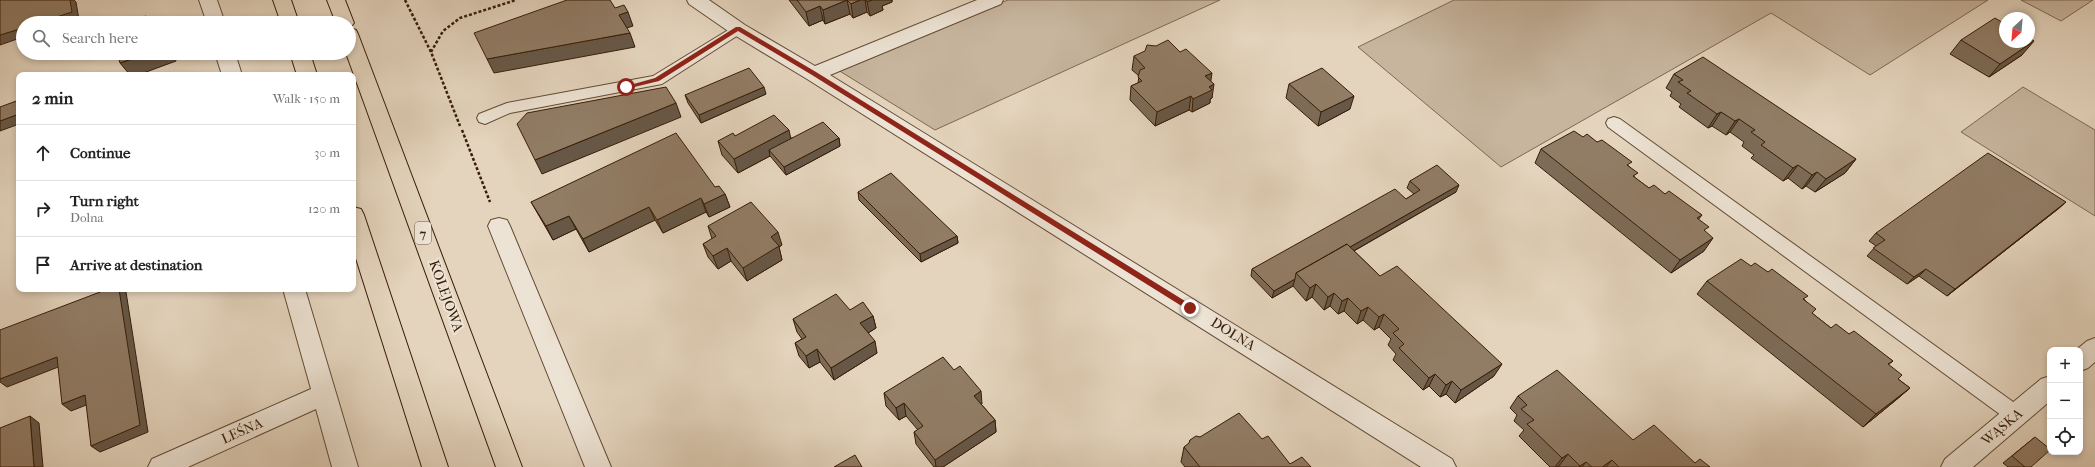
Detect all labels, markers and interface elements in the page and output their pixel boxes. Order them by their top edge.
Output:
north arrow [1999,12,2035,48]
search box [16,16,356,60]
icon: search [30,27,52,49]
text: Search here [62,29,138,47]
route start [617,78,635,96]
text: 2 min [32,88,73,108]
text: Walk · 150 m [273,91,340,106]
icon: ahead [32,142,54,164]
text: Continue [70,144,130,162]
text: 30 m [314,145,340,160]
text: Turn right [70,192,139,210]
icon: right [32,198,54,220]
text: 120 m [308,201,340,216]
text: Dolna [70,210,104,225]
road number: 7 [415,222,431,244]
icon: arrive [32,254,54,276]
text: Arrive at destination [70,256,202,274]
street label: KOLEJOWA [425,258,467,335]
route end [1181,299,1199,317]
street label: DOLNA [1208,314,1259,355]
map controls [2047,347,2083,455]
button: + [2047,347,2083,383]
button: − [2047,383,2083,419]
street label: WĄSKA [1977,404,2027,450]
street label: LEŚNA [218,413,266,448]
button: locate [2047,419,2083,455]

